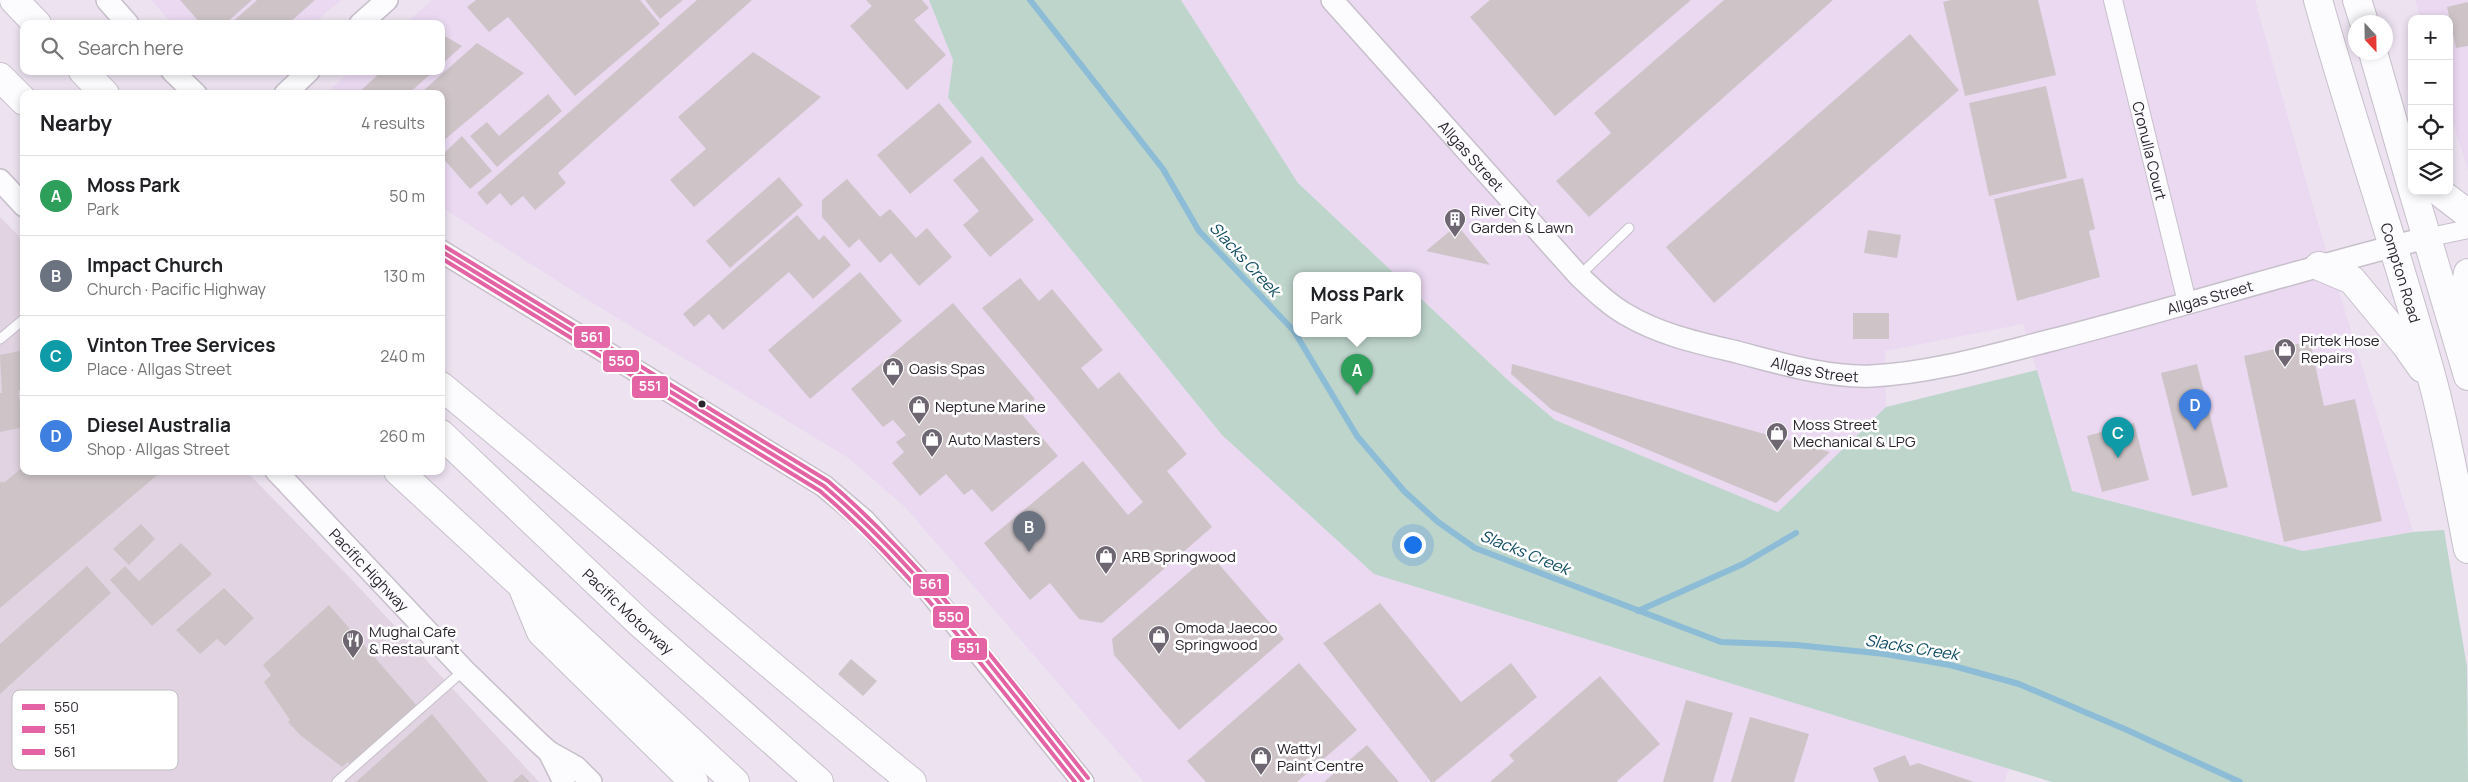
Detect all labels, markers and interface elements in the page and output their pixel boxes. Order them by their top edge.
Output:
north arrow [2348,15,2393,60]
map controls [2408,15,2453,195]
button: + [2408,15,2453,60]
search box [20,20,445,75]
icon: search [38,34,66,62]
text: Search here [78,35,184,61]
button: − [2408,60,2453,105]
street label: Cronulla Court [2128,99,2172,202]
button: locate [2408,105,2453,150]
text: Nearby [40,109,112,137]
text: 4 results [361,112,425,134]
street label: Allgas Street [1434,116,1509,196]
button: layers [2408,150,2453,195]
text: Moss Park [87,172,180,198]
text: A [51,185,61,207]
text: 50 m [389,185,425,207]
text: Park [87,198,119,220]
place label: River City Garden & Lawn [1471,200,1573,238]
building icon: River City Garden & Lawn [1443,207,1467,238]
water label: Slacks Creek [1205,217,1287,303]
street label: Compton Road [2376,220,2426,325]
text: Impact Church [87,252,223,278]
text: B [51,265,61,287]
text: 130 m [383,265,425,287]
popup [1293,272,1421,337]
street label: Allgas Street [2164,275,2255,319]
text: Church · Pacific Highway [87,278,266,300]
text: Moss Park [1311,281,1403,307]
text: Park [1311,307,1343,329]
line badge: 561 [573,325,611,349]
text: 561 [581,327,603,346]
place label: Pirtek Hose Repairs [2301,330,2380,368]
text: Vinton Tree Services [87,332,276,358]
shop icon: Pirtek Hose Repairs [2273,337,2297,368]
text: C [50,345,62,367]
text: 240 m [380,345,425,367]
line badge: 550 [602,349,640,373]
text: 550 [608,351,634,370]
street label: Allgas Street [1769,351,1859,387]
pin: A [1341,354,1373,395]
shop icon: Oasis Spas [881,356,905,387]
text: Place · Allgas Street [87,358,232,380]
place label: Oasis Spas [909,358,985,379]
line badge: 551 [631,375,669,399]
text: 551 [639,376,661,395]
pin: D [2179,389,2211,430]
shop icon: Neptune Marine [907,394,931,425]
place label: Neptune Marine [935,396,1046,417]
unlabelled marker [697,399,707,409]
text: Diesel Australia [87,412,231,438]
place label: Moss Street Mechanical & LPG [1793,414,1916,452]
pin: C [2102,417,2134,458]
shop icon: Moss Street Mechanical & LPG [1765,421,1789,452]
text: D [50,425,62,447]
text: 260 m [379,425,425,447]
shop icon: Auto Masters [920,427,944,458]
place label: Auto Masters [948,429,1040,450]
text: Shop · Allgas Street [87,438,230,460]
pin: B [1013,511,1045,552]
street label: Pacific Highway [325,524,414,616]
water label: Slacks Creek [1477,524,1575,581]
your location [1400,532,1426,558]
shop icon: ARB Springwood [1094,544,1118,575]
place label: ARB Springwood [1122,546,1236,567]
street label: Pacific Motorway [578,564,679,659]
line badge: 561 [912,573,950,597]
text: 561 [920,574,942,593]
line badge: 550 [932,605,970,629]
text: 550 [938,607,964,626]
place label: Omoda Jaecoo Springwood [1175,617,1278,655]
place label: Mughal Cafe & Restaurant [369,621,459,659]
shop icon: Omoda Jaecoo Springwood [1147,624,1171,655]
restaurant icon: Mughal Cafe & Restaurant [341,628,365,659]
water label: Slacks Creek [1864,629,1962,666]
line badge: 551 [950,637,988,661]
text: 551 [958,638,980,657]
legend [12,690,178,770]
text: 550 [54,697,79,716]
text: 551 [54,719,76,738]
place label: Wattyl Paint Centre [1277,738,1364,776]
text: 561 [54,742,76,761]
shop icon: Wattyl Paint Centre [1249,745,1273,776]

